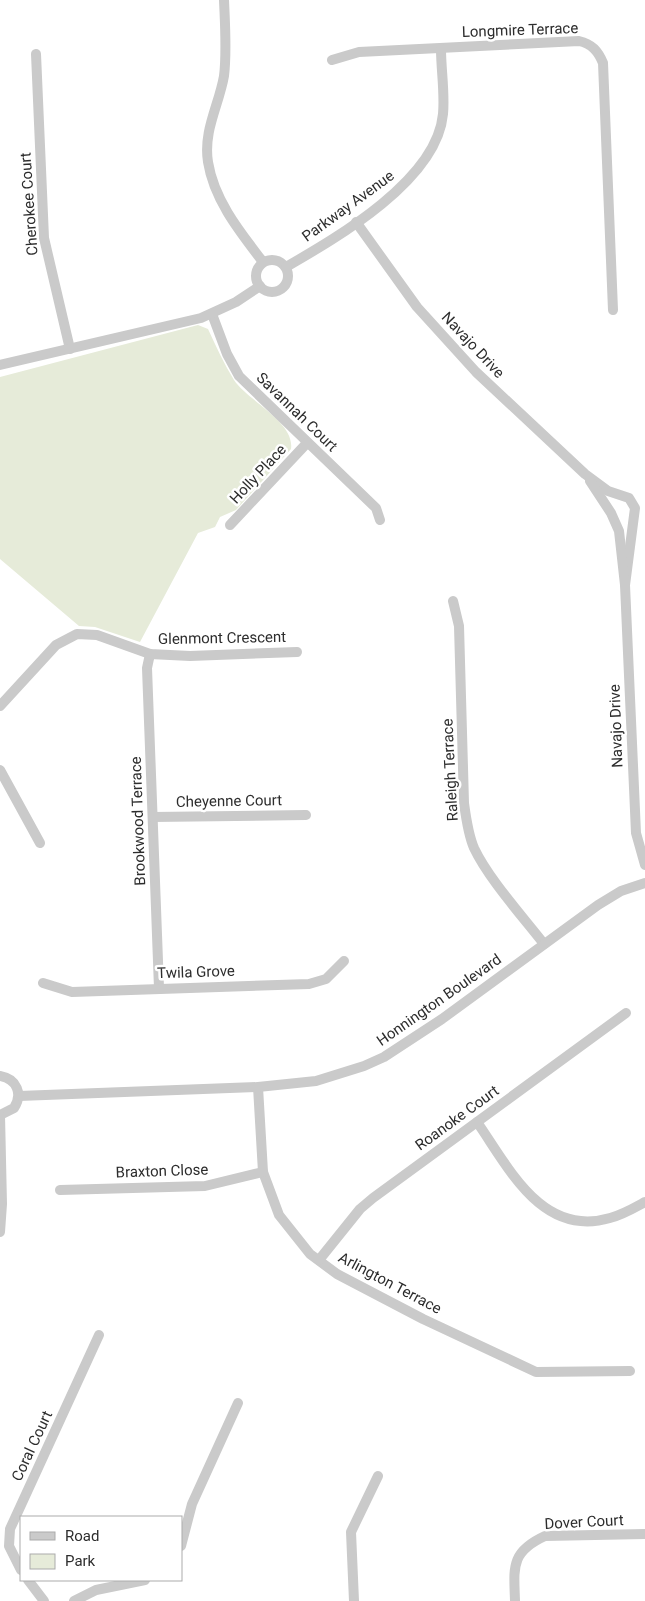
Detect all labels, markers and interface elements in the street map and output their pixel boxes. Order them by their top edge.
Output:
street label: Longmire Terrace [461,19,579,41]
street label: Cherokee Court [16,152,42,256]
street label: Parkway Avenue [298,167,398,245]
street label: Navajo Drive [438,308,508,382]
street label: Savannah Court [253,369,341,455]
street label: Holly Place [226,441,290,507]
street label: Glenmont Crescent [158,628,286,648]
street label: Navajo Drive [606,684,626,768]
street label: Raleigh Terrace [438,718,462,822]
street label: Brookwood Terrace [127,756,149,886]
street label: Cheyenne Court [176,791,282,811]
street label: Honnington Boulevard [373,950,505,1050]
street label: Twila Grove [157,962,235,982]
street label: Roanoke Court [412,1082,502,1154]
street label: Braxton Close [115,1160,209,1182]
street label: Arlington Terrace [335,1248,445,1318]
street label: Coral Court [8,1408,56,1484]
street label: Dover Court [544,1511,624,1533]
legend [20,1516,182,1581]
text: Road [65,1527,99,1545]
text: Park [65,1552,96,1570]

